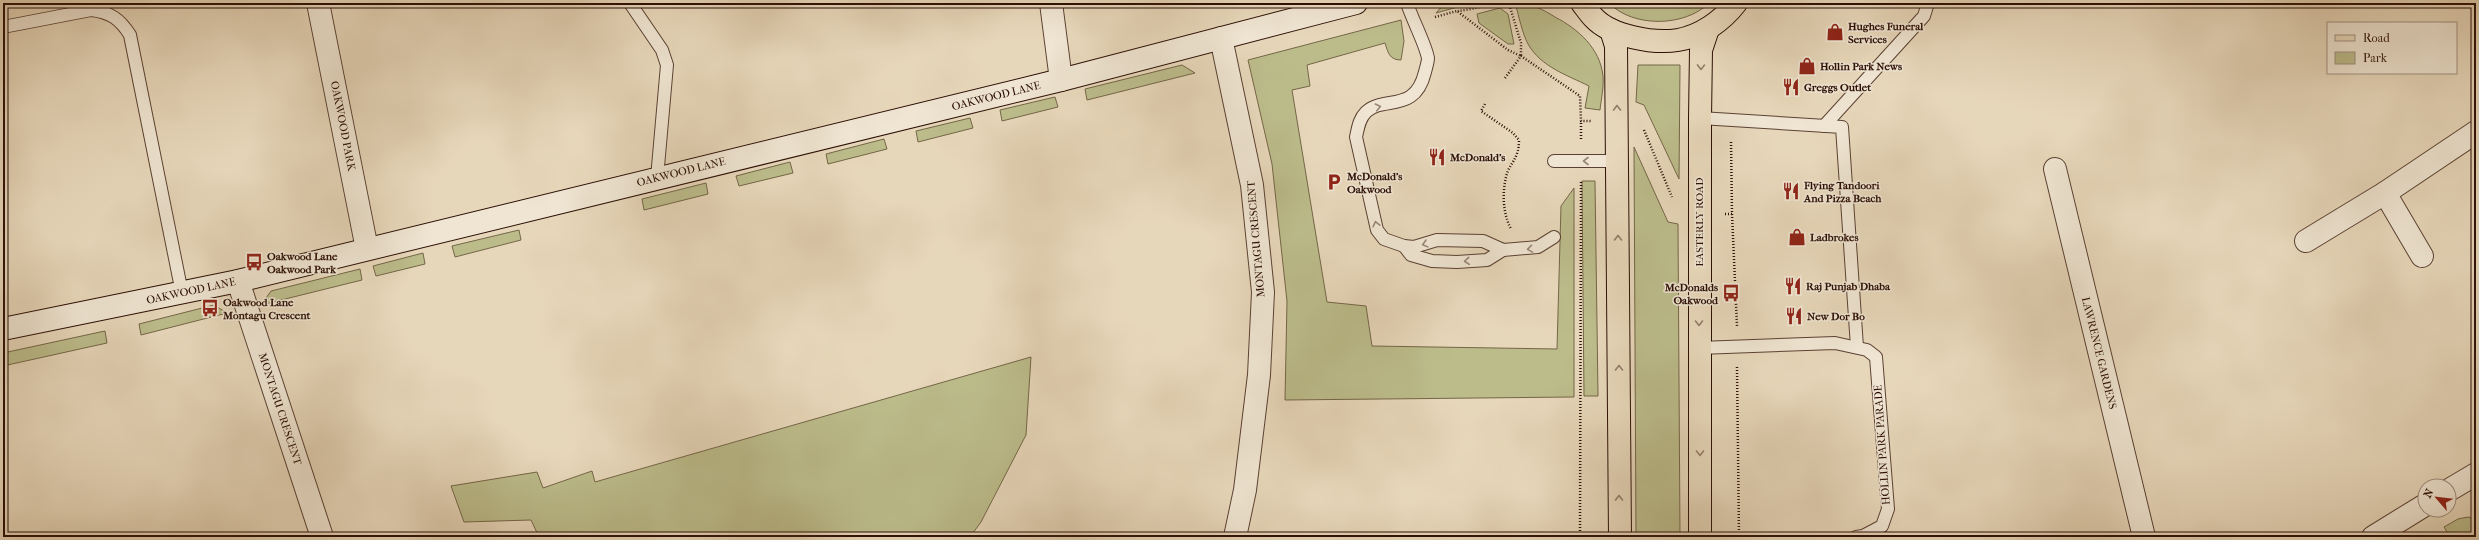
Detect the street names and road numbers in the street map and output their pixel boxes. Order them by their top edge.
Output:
street label: OAKWOOD LANE [950,79,1042,113]
street label: OAKWOOD PARK [328,80,358,173]
street label: OAKWOOD LANE [635,155,727,189]
street label: EASTERLY ROAD [1693,177,1706,267]
street label: MONTAGU CRESCENT [1244,179,1268,298]
street label: OAKWOOD LANE [145,275,237,307]
street label: LAWRENCE GARDENS [2079,296,2119,411]
street label: MONTAGU CRESCENT [256,351,304,467]
street label: HOLLIN PARK PARADE [1871,384,1893,506]

